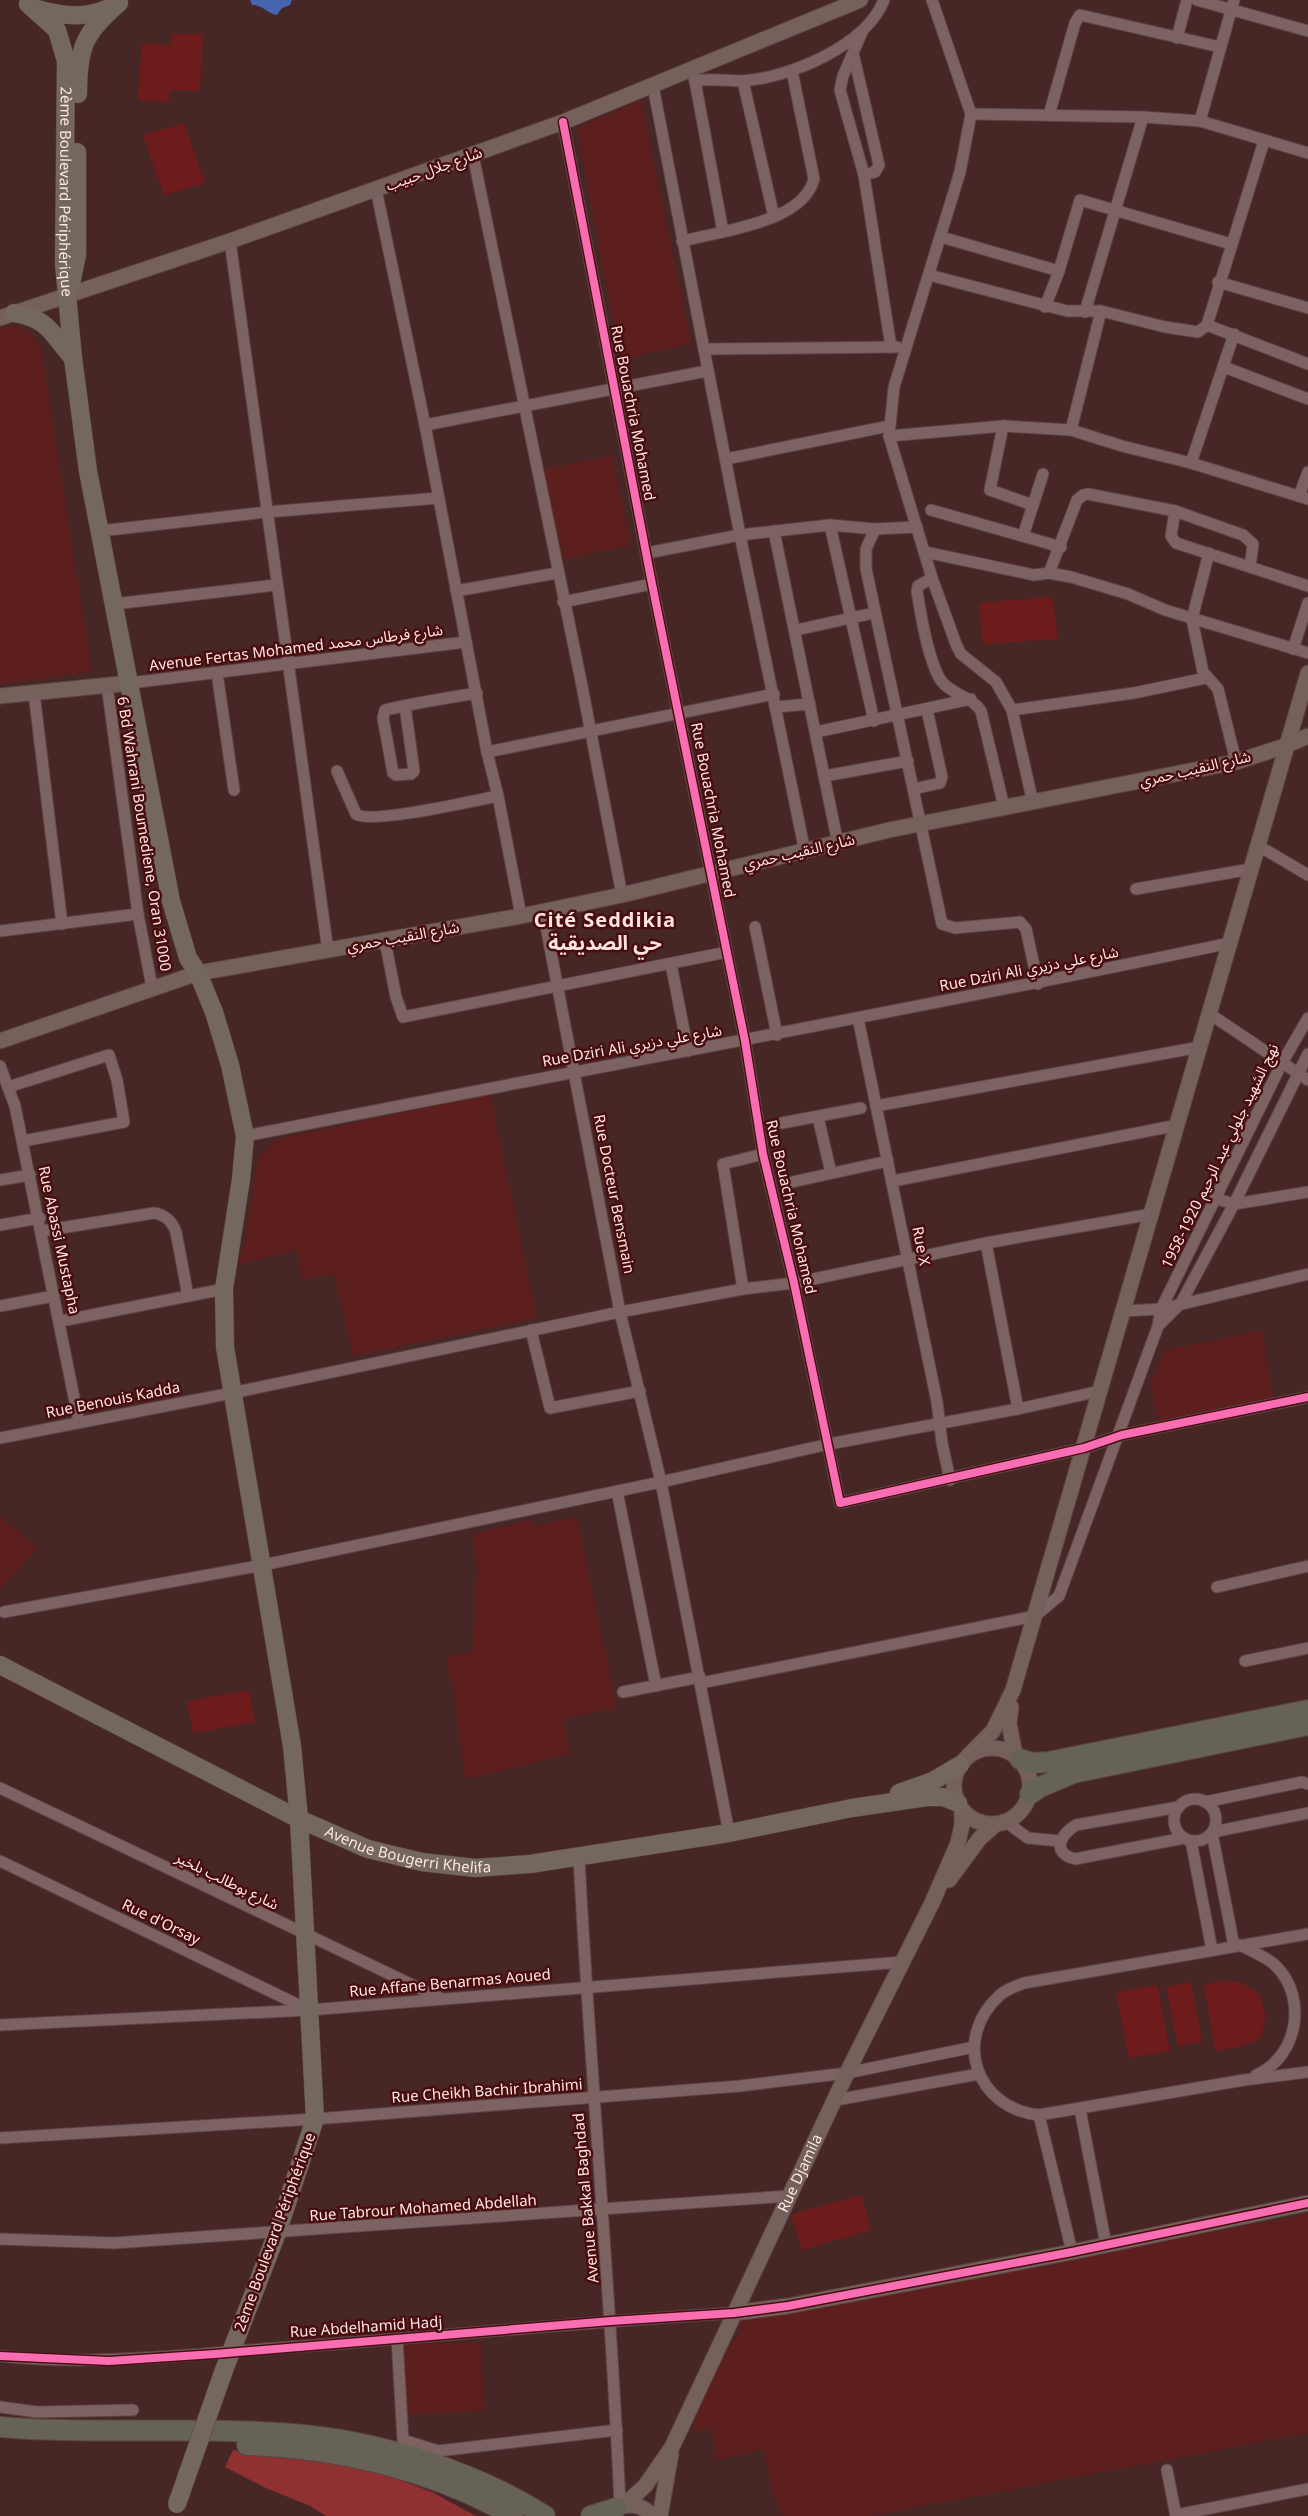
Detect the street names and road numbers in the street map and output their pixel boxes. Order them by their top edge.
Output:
street label: 2ème Boulevard Périphérique [48,86,83,298]
street label: شارع جلال حبيب [381,137,487,201]
street label: Rue Bouachria Mohamed [600,322,666,504]
street label: Avenue Fertas Mohamed شارع فرطاس محمد [147,614,445,682]
street label: 6 Bd Wahrani Boumediene, Oran 31000 [106,694,182,974]
street label: Rue Bouachria Mohamed [680,719,746,901]
street label: شارع النقيب حمري [1136,741,1254,797]
street label: شارع النقيب حمري [740,824,858,880]
street label: شارع النقيب حمري [344,911,462,963]
street label: Rue Dziri Ali شارع علي دزيري [937,936,1122,1002]
street label: Rue Dziri Ali شارع علي دزيري [540,1014,725,1078]
street label: نهج الشهيد جلولي عبد الرحيم 1920-1958 [1151,1038,1289,1274]
street label: Rue Docteur Bensmain [583,1112,645,1276]
street label: Rue Bouachria Mohamed [755,1116,827,1298]
street label: Rue Abassi Mustapha [28,1163,90,1317]
street label: Rue X [902,1223,941,1269]
street label: Rue Benouis Kadda [43,1371,183,1429]
street label: Avenue Bougerri Khelifa [319,1816,492,1884]
street label: شارع بوطالب بلخير [168,1842,285,1920]
street label: Rue d'Orsay [116,1889,206,1955]
street label: Rue Affane Benarmas Aoued [348,1958,552,2008]
street label: Rue Cheikh Bachir Ibrahimi [390,2068,584,2114]
street label: Avenue Bakkal Baghdad [563,2112,609,2284]
street label: 2ème Boulevard Périphérique [224,2128,326,2336]
street label: Rue Djamila [768,2128,832,2218]
street label: Rue Tabrour Mohamed Abdellah [308,2184,538,2232]
street label: Rue Abdelhamid Hadj [289,2306,443,2348]

